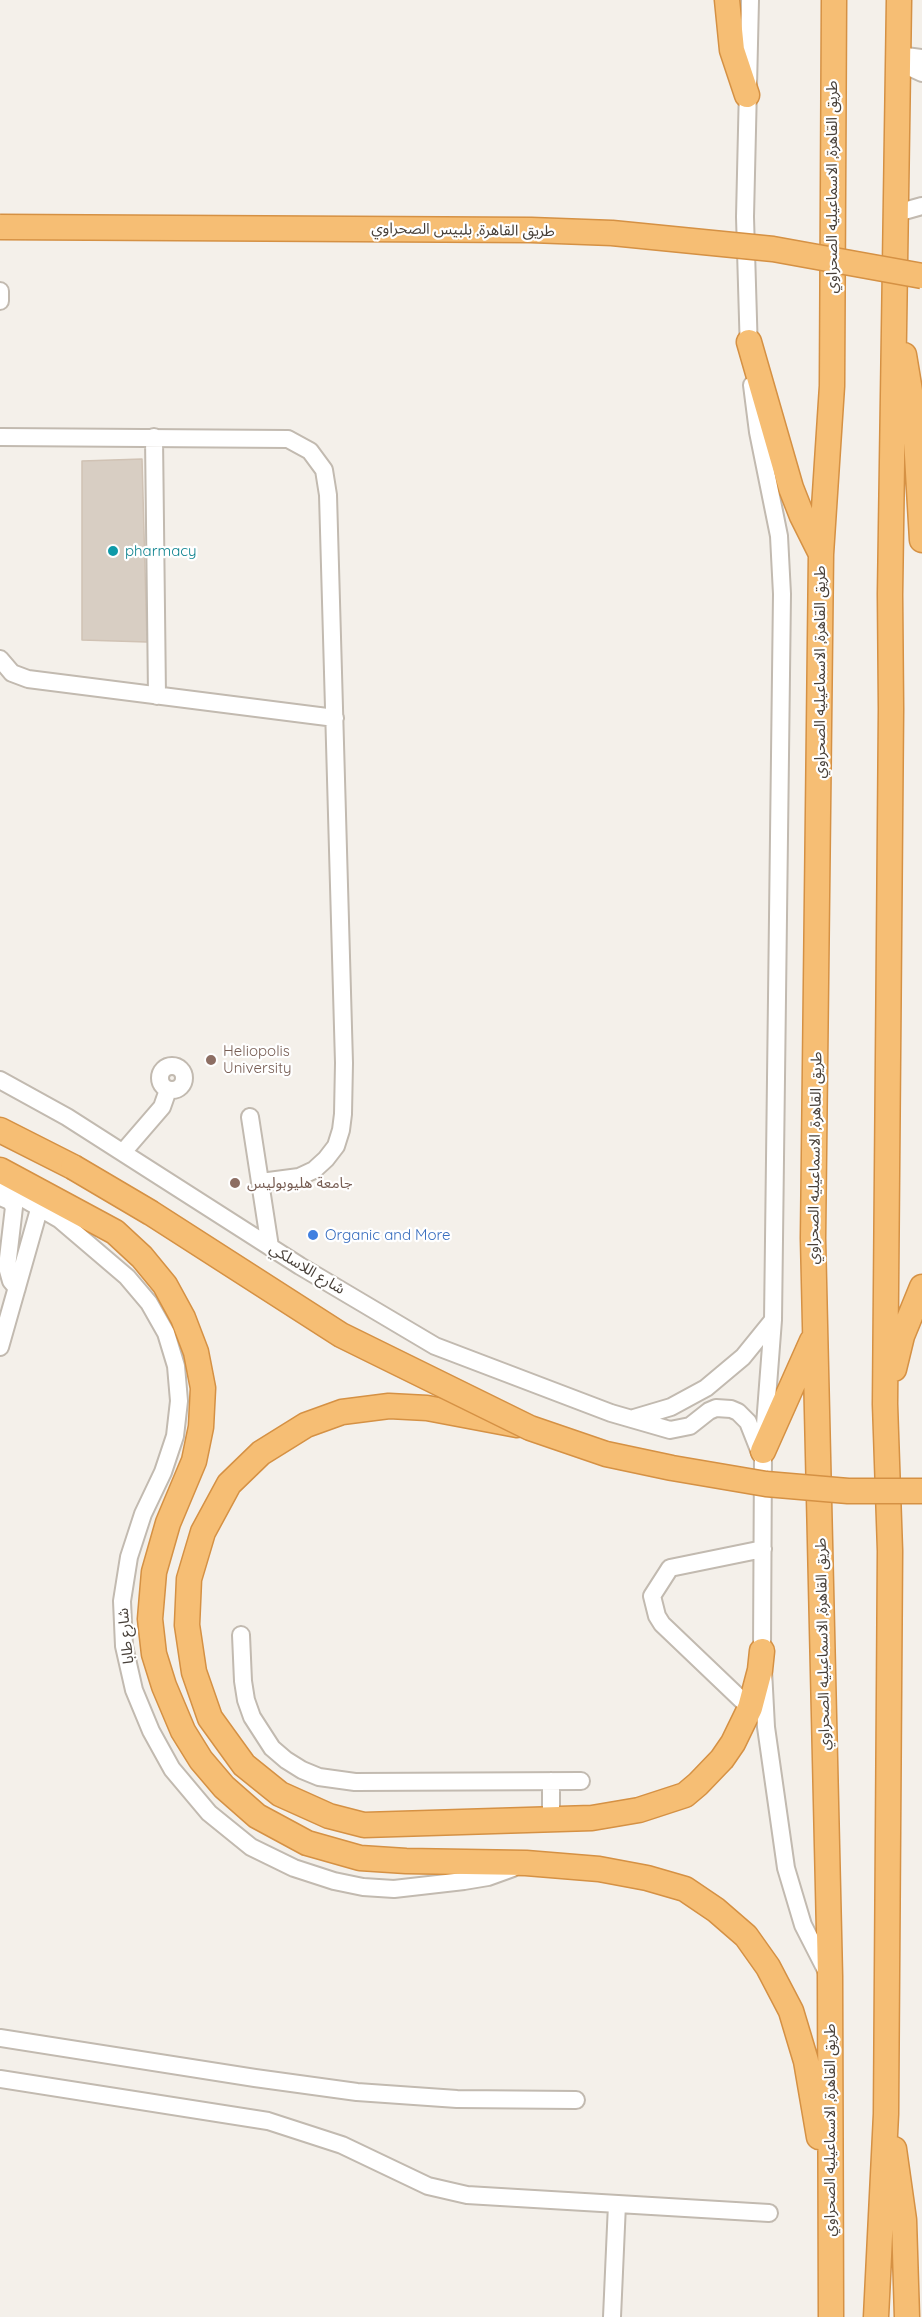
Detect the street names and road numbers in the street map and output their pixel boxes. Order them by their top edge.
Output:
street label: طريق القاهرة, الاسماعيليه الصحراوي [823,81,841,293]
street label: طريق القاهرة, بلبيس الصحراوي [371,219,555,241]
street label: طريق القاهرة, الاسماعيليه الصحراوي [811,566,829,778]
street label: طريق القاهرة, الاسماعيليه الصحراوي [804,1051,826,1265]
street label: شارع اللاسلكي [266,1239,348,1299]
street label: طريق القاهرة, الاسماعيليه الصحراوي [812,1537,834,1751]
street label: شارع طابا [114,1607,138,1665]
street label: طريق القاهرة, الاسماعيليه الصحراوي [821,2024,839,2236]

